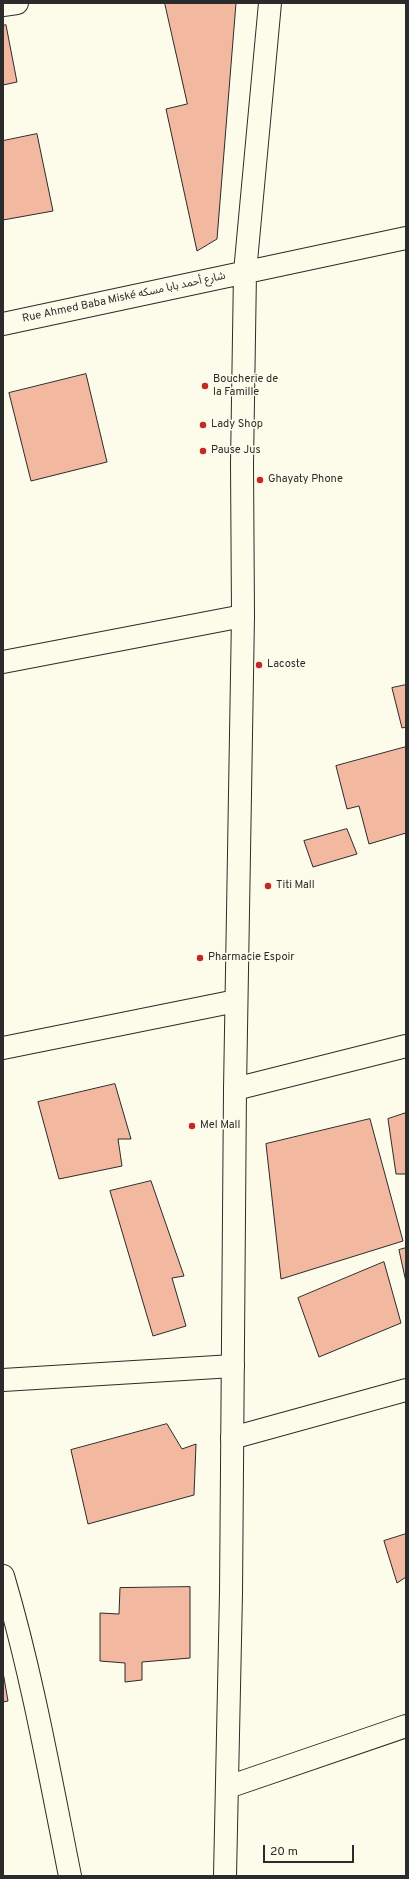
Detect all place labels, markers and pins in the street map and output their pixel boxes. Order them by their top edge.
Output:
place label: Boucherie de la Famille [213,373,278,399]
marker: Boucherie de la Famille [200,381,210,391]
place label: Lady Shop [211,418,263,432]
marker: Lady Shop [198,420,208,430]
place label: Pause Jus [211,444,261,458]
marker: Pause Jus [198,446,208,456]
place label: Ghayaty Phone [268,473,343,487]
marker: Ghayaty Phone [255,475,265,485]
place label: Lacoste [267,658,306,672]
marker: Lacoste [254,660,264,670]
place label: Titi Mall [276,879,315,893]
marker: Titi Mall [263,881,273,891]
place label: Pharmacie Espoir [208,951,295,965]
marker: Pharmacie Espoir [195,953,205,963]
place label: Mel Mall [200,1119,240,1133]
marker: Mel Mall [187,1121,197,1131]

